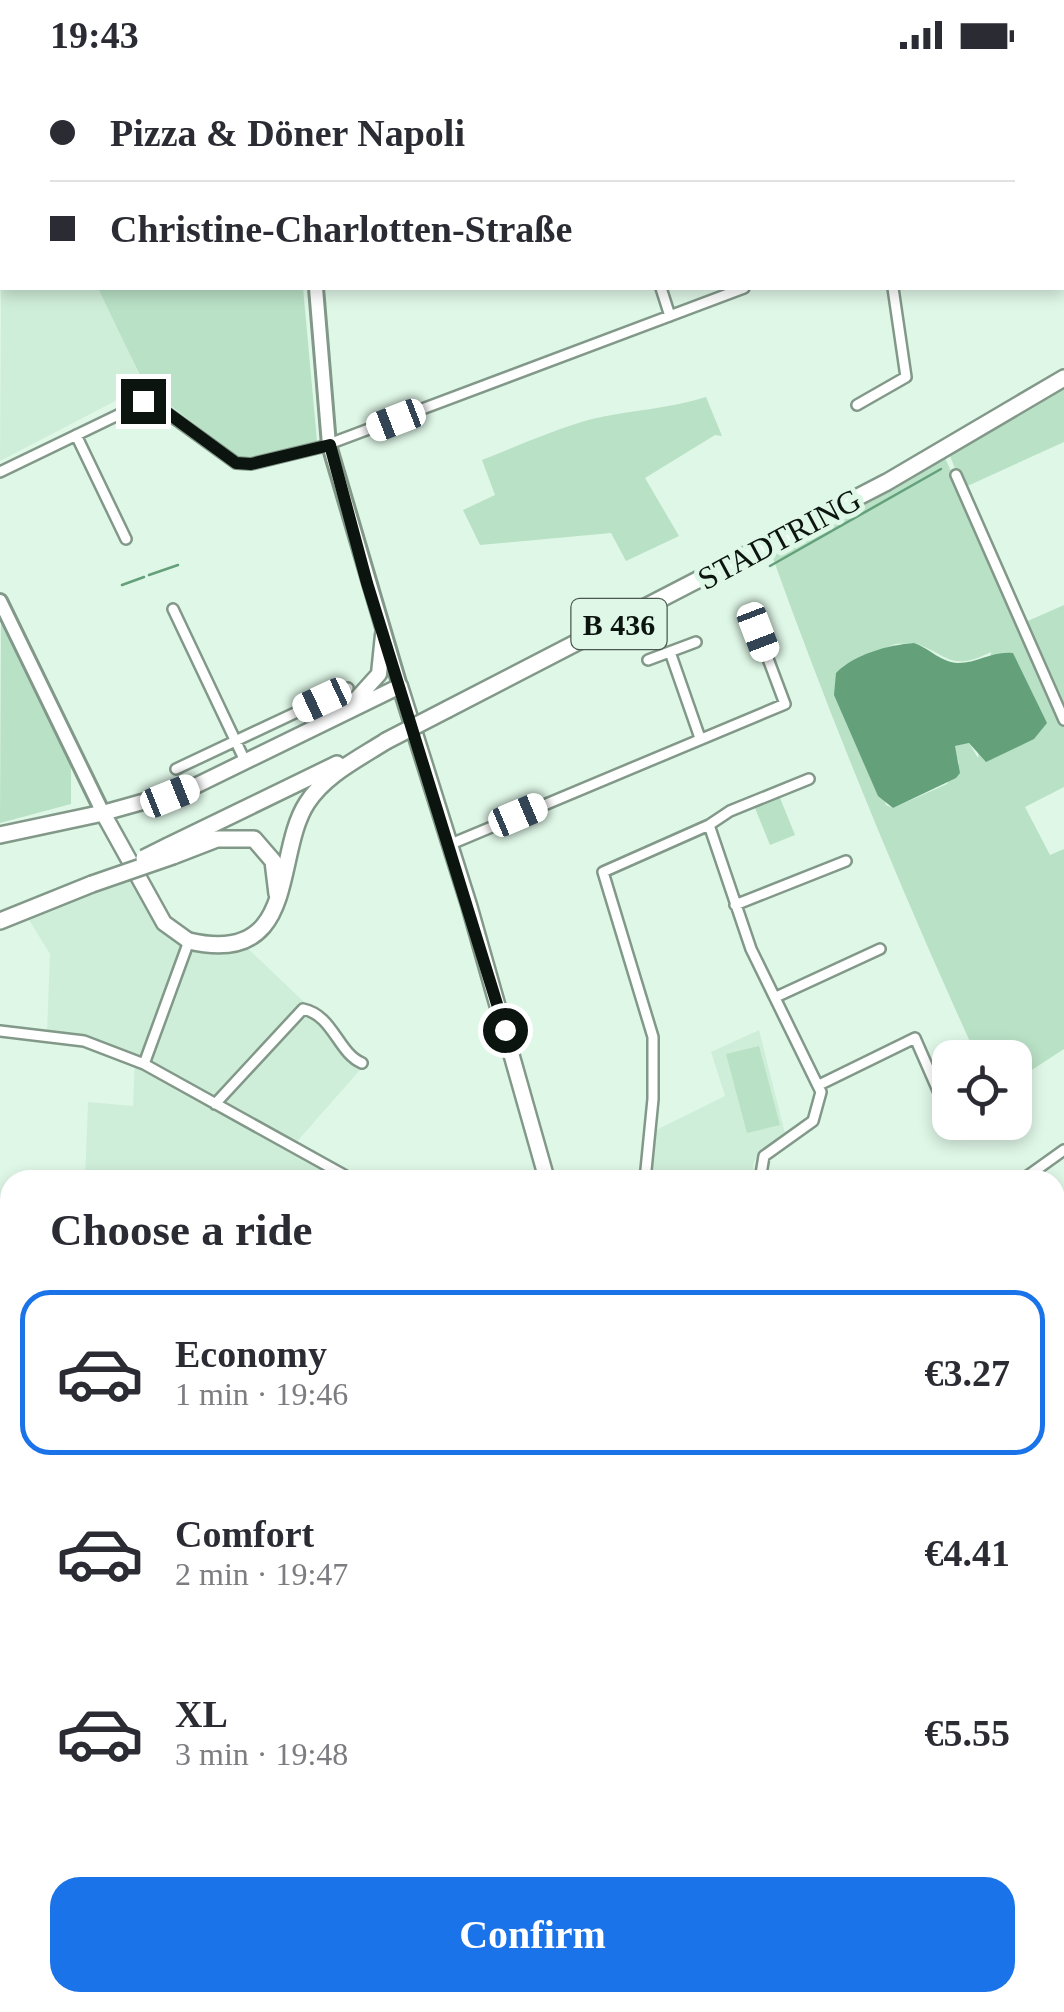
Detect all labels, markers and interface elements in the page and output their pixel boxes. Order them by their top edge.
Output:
text: 19:43 [50,14,139,56]
text: Pizza & Döner Napoli [110,112,465,154]
text: Christine-Charlotten-Straße [110,208,572,250]
route end [121,379,166,424]
car [363,395,429,445]
street label: STADTRING [692,481,866,597]
road number: B 436 [572,599,666,649]
car [733,599,783,665]
car [288,674,356,726]
car [137,771,203,821]
car [485,789,551,841]
route start [483,1008,528,1053]
map controls [932,1040,1032,1140]
button: locate [932,1040,1032,1140]
text: Choose a ride [50,1205,313,1255]
icon: car [55,1328,145,1418]
text: Economy [175,1333,327,1375]
text: €3.27 [925,1352,1010,1394]
text: 1 min · 19:46 [175,1376,348,1412]
icon: car [55,1508,145,1598]
text: Comfort [175,1513,314,1555]
text: €4.41 [925,1532,1010,1574]
text: 2 min · 19:47 [175,1556,348,1592]
icon: car [55,1688,145,1778]
text: XL [175,1693,228,1735]
text: €5.55 [925,1712,1010,1754]
text: 3 min · 19:48 [175,1736,348,1772]
button: Confirm [50,1877,1015,1992]

